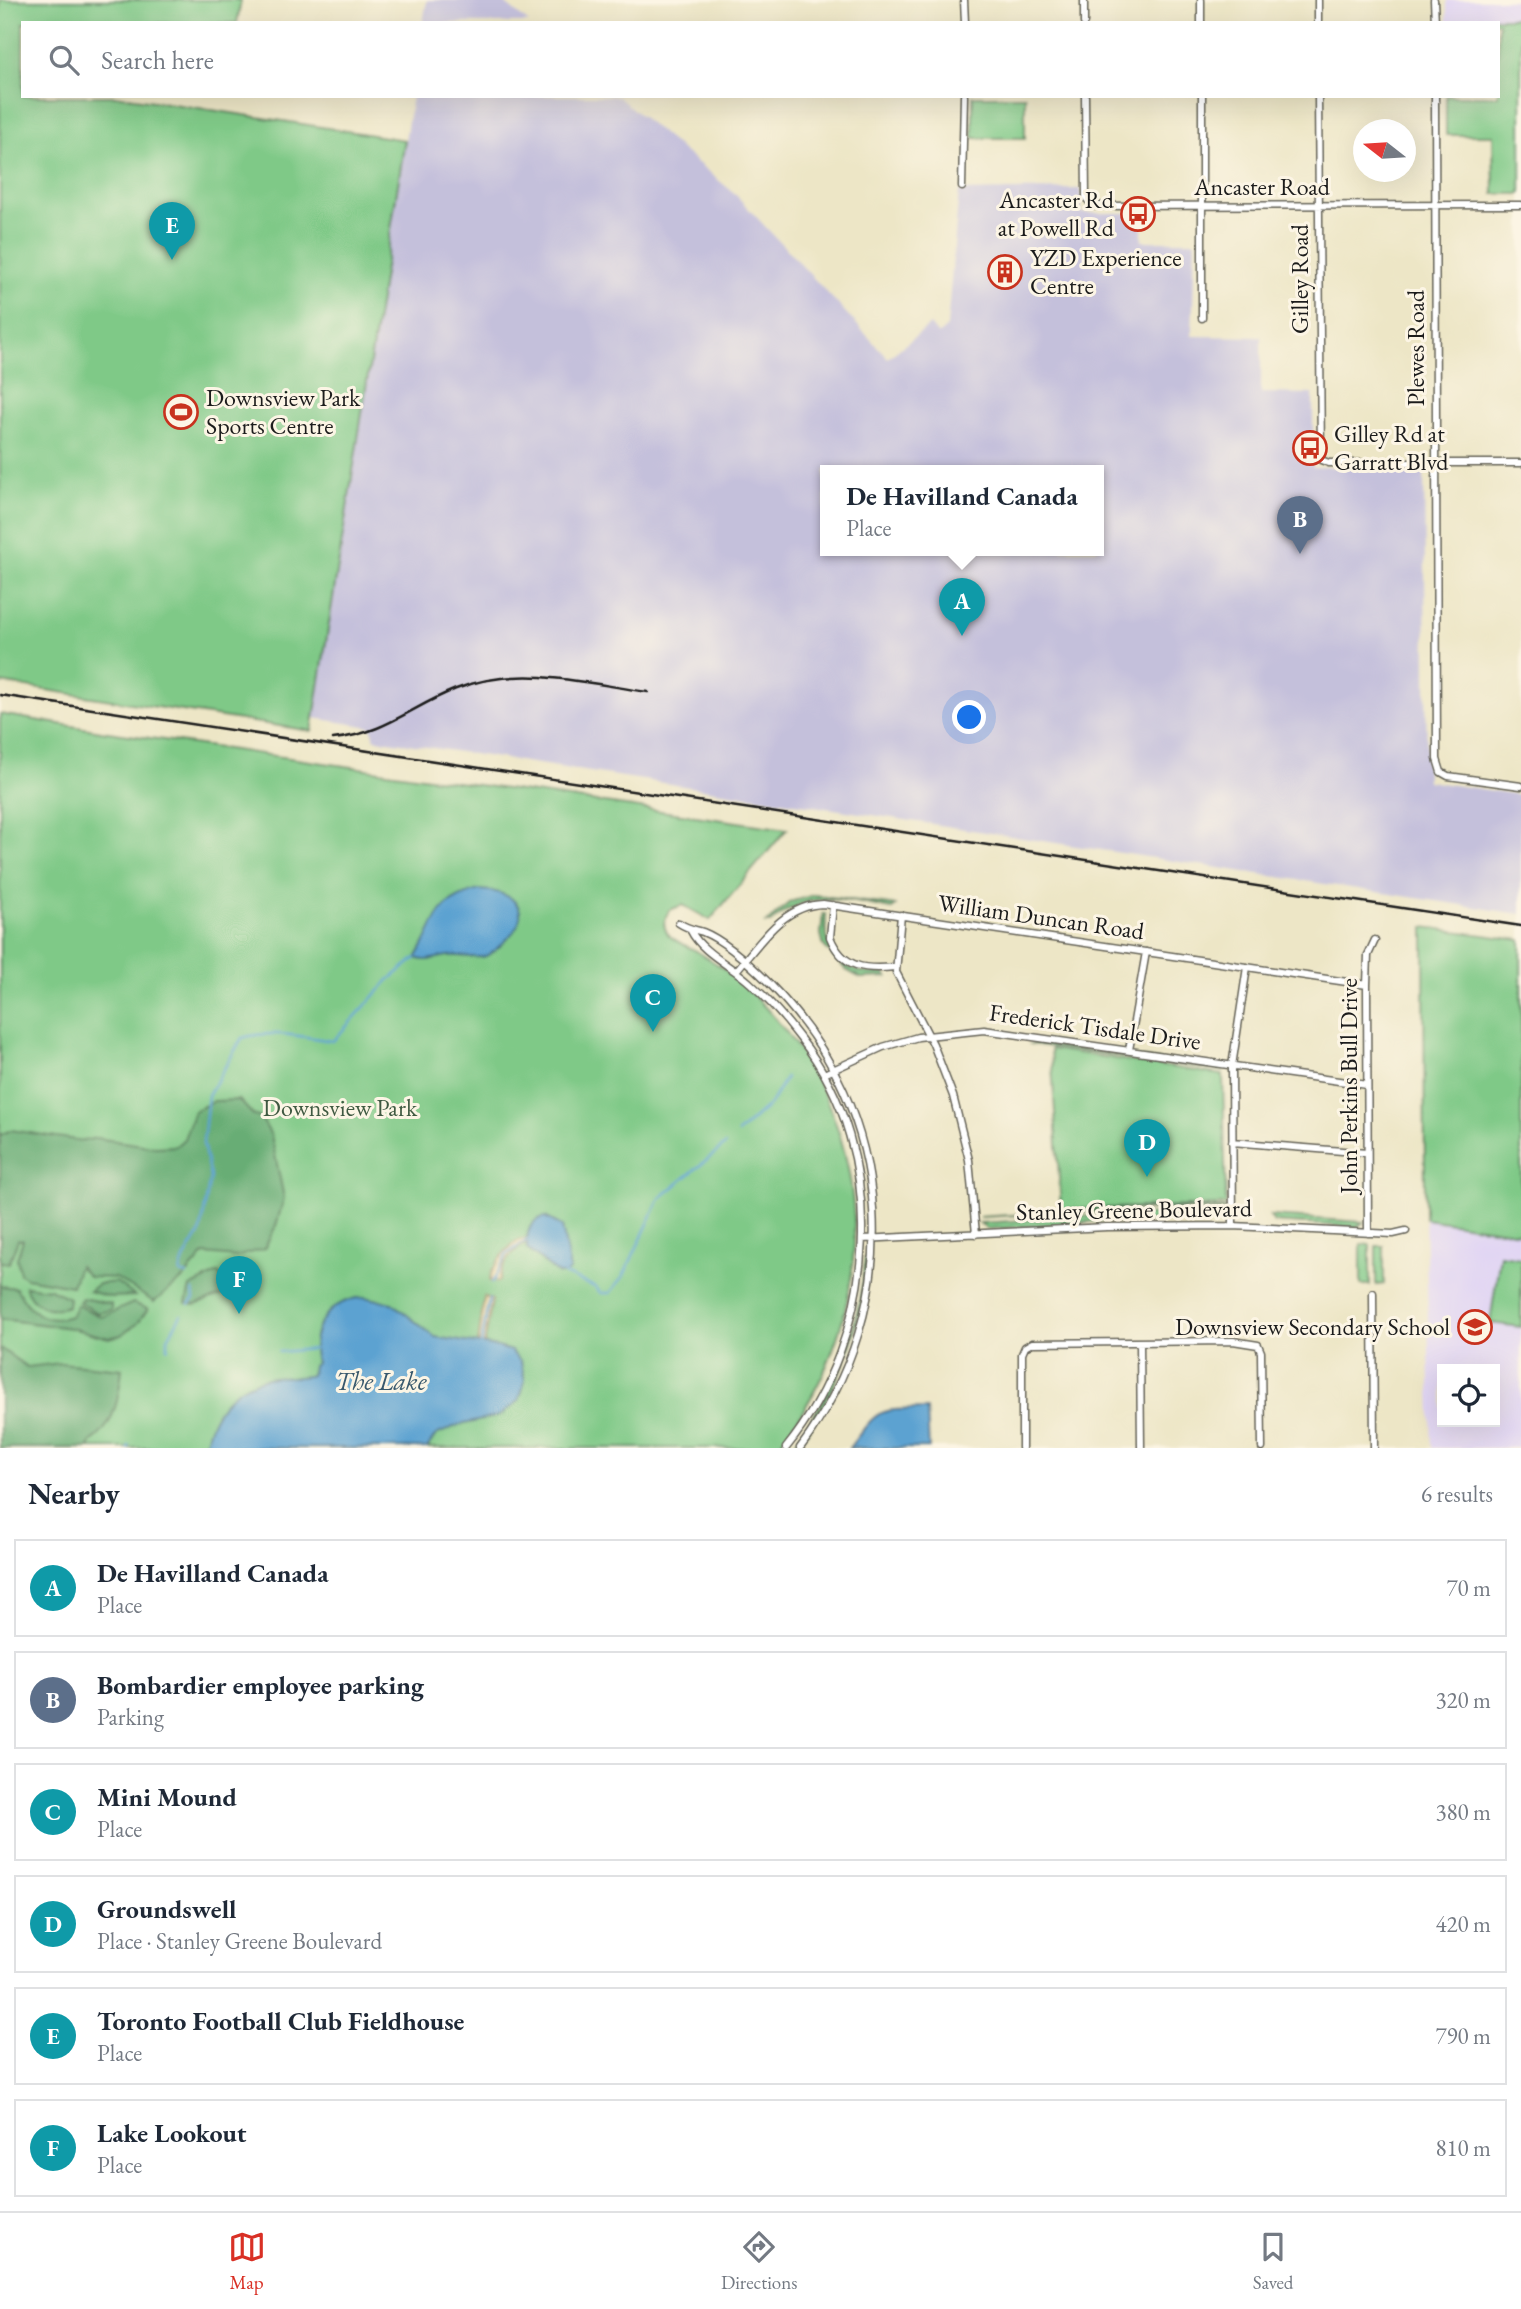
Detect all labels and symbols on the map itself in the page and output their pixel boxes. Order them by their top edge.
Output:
north arrow [1353,119,1416,182]
street label: Ancaster Road [1193,171,1331,202]
place label: Ancaster Rd at Powell Rd [998,184,1115,243]
bus stop icon: Ancaster Rd at Powell Rd [1119,195,1157,233]
pin: E [149,202,195,260]
street label: Gilley Road [1284,223,1315,334]
place label: YZD Experience Centre [1030,242,1182,301]
building icon: YZD Experience Centre [986,253,1024,291]
street label: Plewes Road [1400,289,1431,406]
place label: Downsview Park Sports Centre [206,382,361,441]
sports icon: Downsview Park Sports Centre [162,393,200,431]
place label: Gilley Rd at Garratt Blvd [1334,418,1449,477]
bus stop icon: Gilley Rd at Garratt Blvd [1291,429,1329,467]
pin: B [1277,496,1323,554]
pin: A [939,578,985,636]
your location [952,700,986,734]
street label: William Duncan Road [936,887,1147,946]
pin: C [630,974,676,1032]
street label: John Perkins Bull Drive [1333,978,1364,1196]
street label: Frederick Tisdale Drive [987,996,1203,1057]
park label: Downsview Park [263,1092,418,1123]
pin: D [1124,1119,1170,1177]
street label: Stanley Greene Boulevard [1016,1192,1253,1227]
pin: F [216,1256,262,1314]
school or university icon: Downsview Secondary School [1456,1308,1494,1346]
place label: Downsview Secondary School [1175,1311,1450,1342]
water label: The Lake [335,1364,428,1398]

